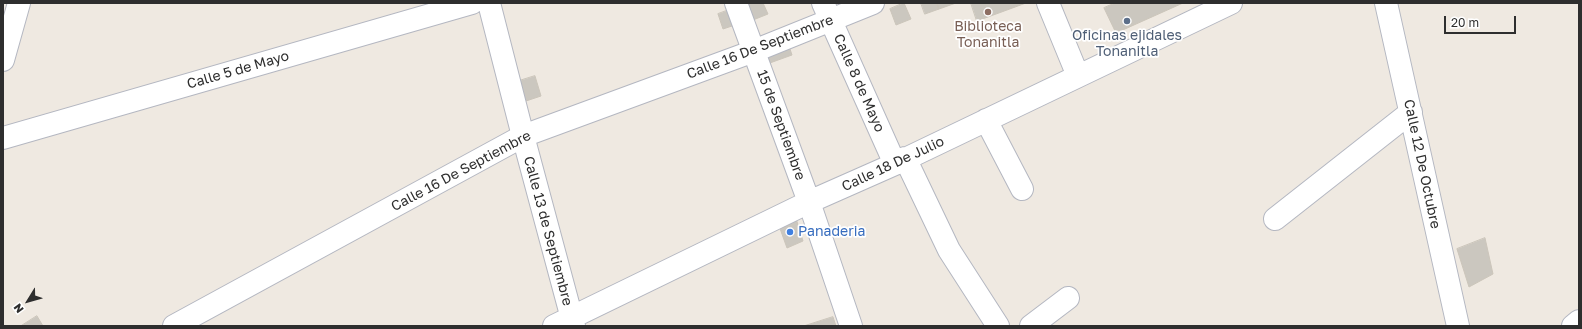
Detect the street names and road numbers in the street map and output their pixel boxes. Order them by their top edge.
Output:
street label: Calle 16 De Septiembre [684,11,836,83]
street label: Calle 8 de Mayo [830,31,888,135]
street label: Calle 5 de Mayo [185,47,291,93]
street label: 15 de Septiembre [753,68,809,182]
street label: Calle 12 De Octubre [1400,98,1444,230]
street label: Calle 16 De Septiembre [388,127,534,215]
street label: Calle 18 De Julio [839,133,947,195]
street label: Calle 13 de Septiembre [520,154,576,308]

